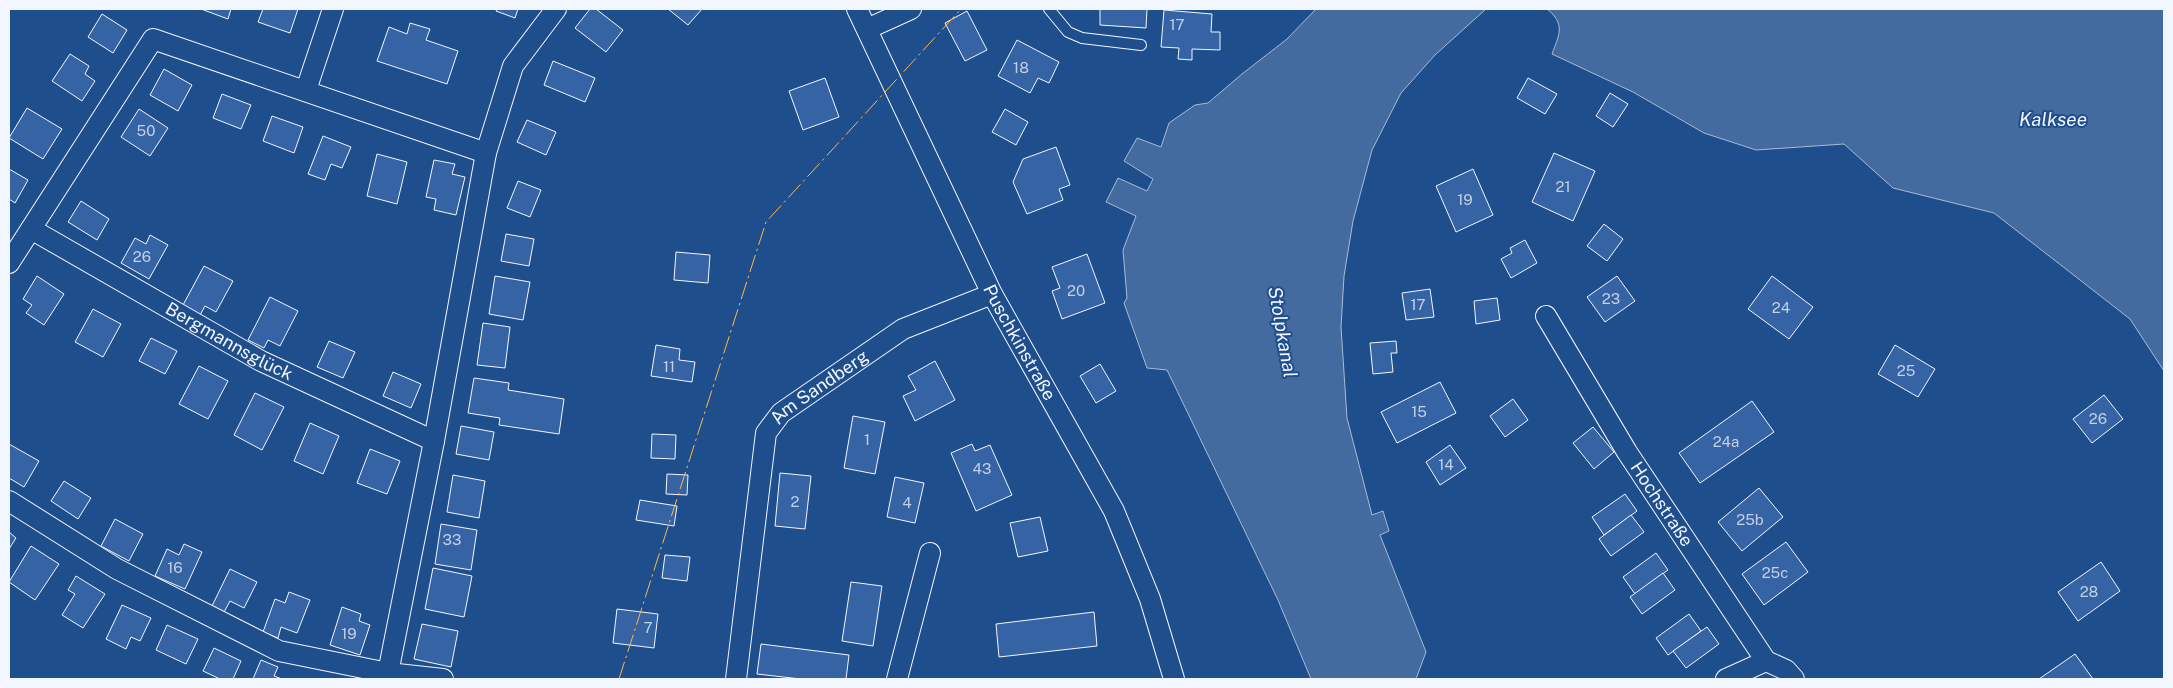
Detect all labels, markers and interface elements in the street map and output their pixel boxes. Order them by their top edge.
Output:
house number: 17 [1169,16,1185,33]
house number: 18 [1013,59,1029,76]
water label: Kalksee [2019,108,2087,130]
house number: 50 [137,122,155,139]
house number: 21 [1555,178,1571,195]
house number: 19 [1457,191,1473,208]
house number: 26 [133,248,151,265]
street label: Puschkinstraße [979,281,1061,404]
house number: 20 [1067,282,1085,299]
water label: Stolpkanal [1264,285,1302,379]
house number: 23 [1602,290,1620,307]
house number: 17 [1410,296,1426,313]
street label: Bergmannsglück [162,298,296,384]
house number: 24 [1772,299,1790,316]
street label: Am Sandberg [765,345,872,428]
house number: 11 [663,358,675,375]
house number: 25 [1897,362,1915,379]
house number: 15 [1411,403,1427,420]
house number: 26 [2089,410,2107,427]
house number: 1 [864,431,870,448]
house number: 24a [1713,433,1739,450]
house number: 14 [1438,456,1454,473]
street label: Hochstraße [1626,458,1698,550]
house number: 43 [973,460,991,477]
house number: 2 [791,493,800,510]
house number: 4 [902,494,912,511]
house number: 25b [1736,511,1764,528]
house number: 33 [443,531,461,548]
house number: 16 [167,559,183,576]
house number: 25c [1762,564,1788,581]
house number: 28 [2080,583,2098,600]
house number: 7 [643,619,653,636]
house number: 19 [341,625,357,642]

